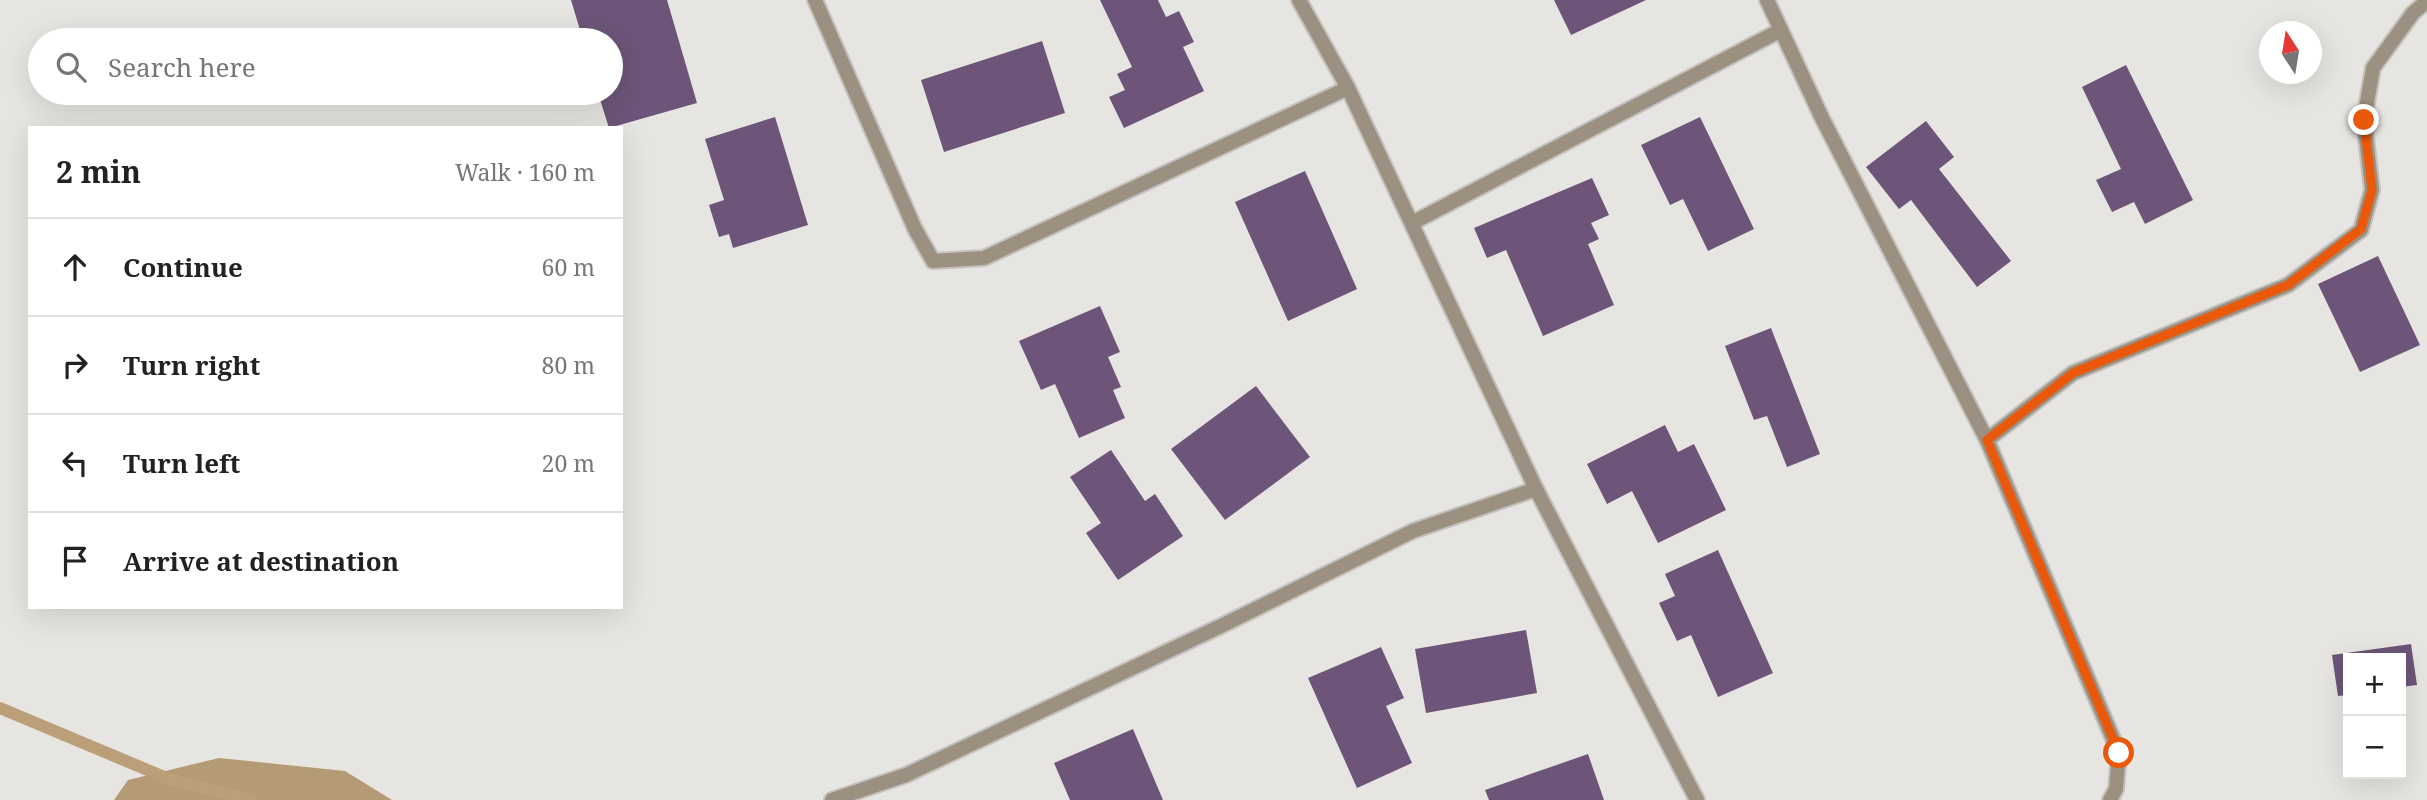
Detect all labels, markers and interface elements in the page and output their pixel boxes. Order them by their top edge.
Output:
north arrow [2259,21,2322,84]
search box [28,28,623,105]
icon: search [52,48,90,86]
text: Search here [108,49,256,85]
route end [2348,104,2379,135]
text: 2 min [56,151,141,192]
text: Walk · 160 m [455,156,595,188]
icon: ahead [56,248,94,286]
text: Continue [123,249,243,285]
text: 60 m [542,251,595,283]
icon: right [56,346,94,384]
text: Turn right [123,347,260,383]
text: 80 m [542,349,595,381]
icon: left [56,444,94,482]
text: Turn left [123,445,240,481]
text: 20 m [542,447,595,479]
icon: arrive [56,542,94,580]
text: Arrive at destination [123,543,399,579]
map controls [2343,653,2406,779]
button: + [2343,653,2406,716]
button: − [2343,716,2406,779]
route start [2103,737,2134,768]

